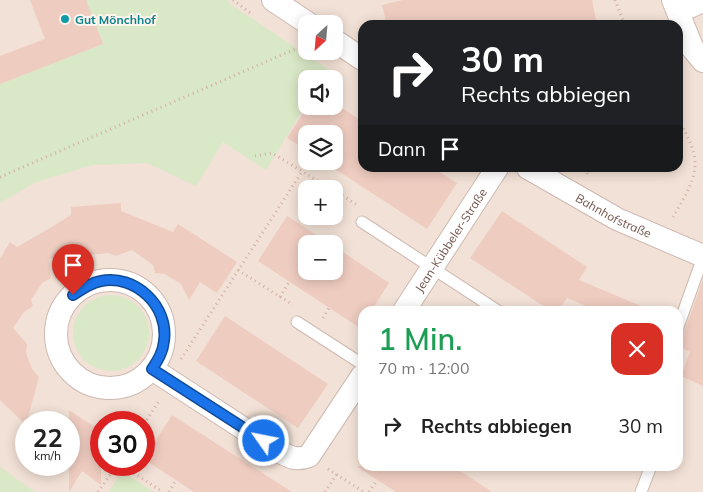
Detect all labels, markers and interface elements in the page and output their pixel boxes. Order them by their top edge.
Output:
place label: Gut Mönchhof [75,12,156,27]
marker: Gut Mönchhof [59,13,71,25]
north arrow [298,15,342,60]
map controls [298,15,343,280]
text: 30 m [461,37,544,81]
icon: right [378,40,443,105]
button: sound [298,70,343,115]
text: Rechts abbiegen [461,80,631,108]
button: layers [298,125,343,170]
icon: arrive [436,135,464,163]
text: Dann [378,137,426,161]
button: + [298,180,343,225]
street label: Jean-Kübbeler-Straße [411,185,490,295]
street label: Bahnhofstraße [573,190,654,240]
button: − [298,235,343,280]
pin [52,244,94,295]
icon: arrive [59,251,87,279]
text: 1 Min. [378,320,462,358]
button: close [611,323,663,375]
text: 70 m · 12:00 [378,358,470,378]
speed limit sign: 30 [90,411,155,476]
icon: right [378,412,406,440]
position arrow [237,414,289,466]
text: Rechts abbiegen [421,414,572,438]
text: 30 m [619,414,663,438]
text: 22 [32,422,63,453]
text: km/h [34,448,61,463]

